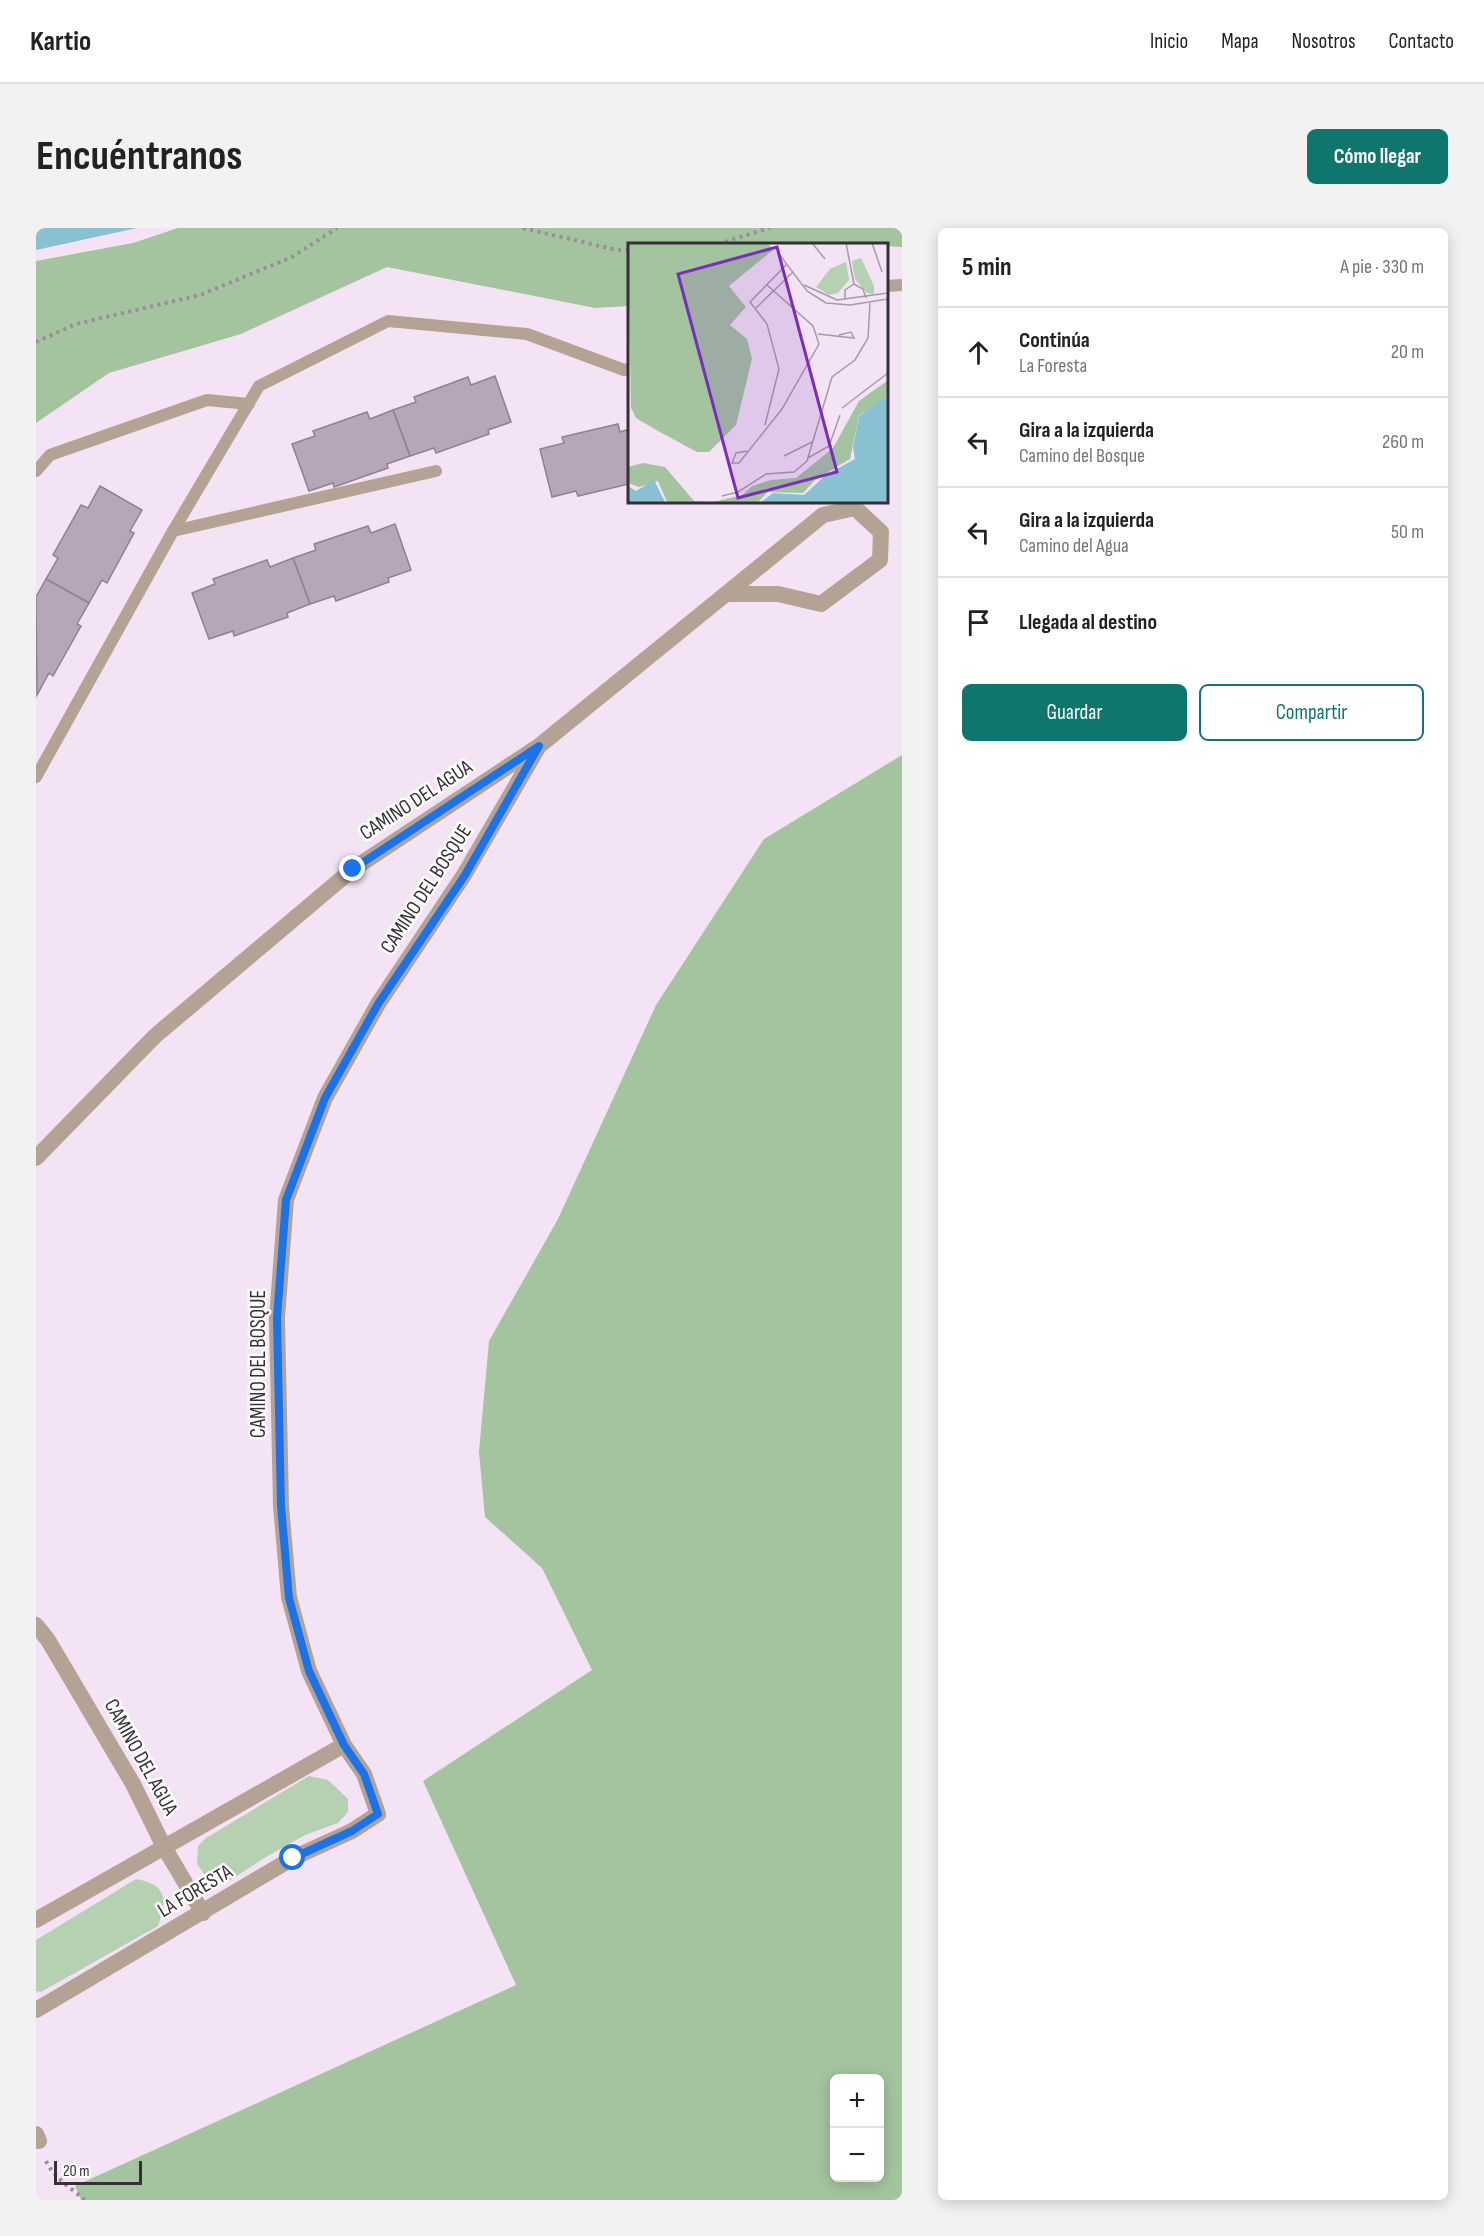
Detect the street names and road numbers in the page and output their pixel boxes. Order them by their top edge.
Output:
street label: CAMINO DEL AGUA [355,754,478,846]
street label: CAMINO DEL BOSQUE [375,820,477,958]
street label: CAMINO DEL BOSQUE [246,1290,271,1438]
street label: CAMINO DEL AGUA [99,1695,184,1820]
street label: LA FORESTA [153,1859,238,1923]

